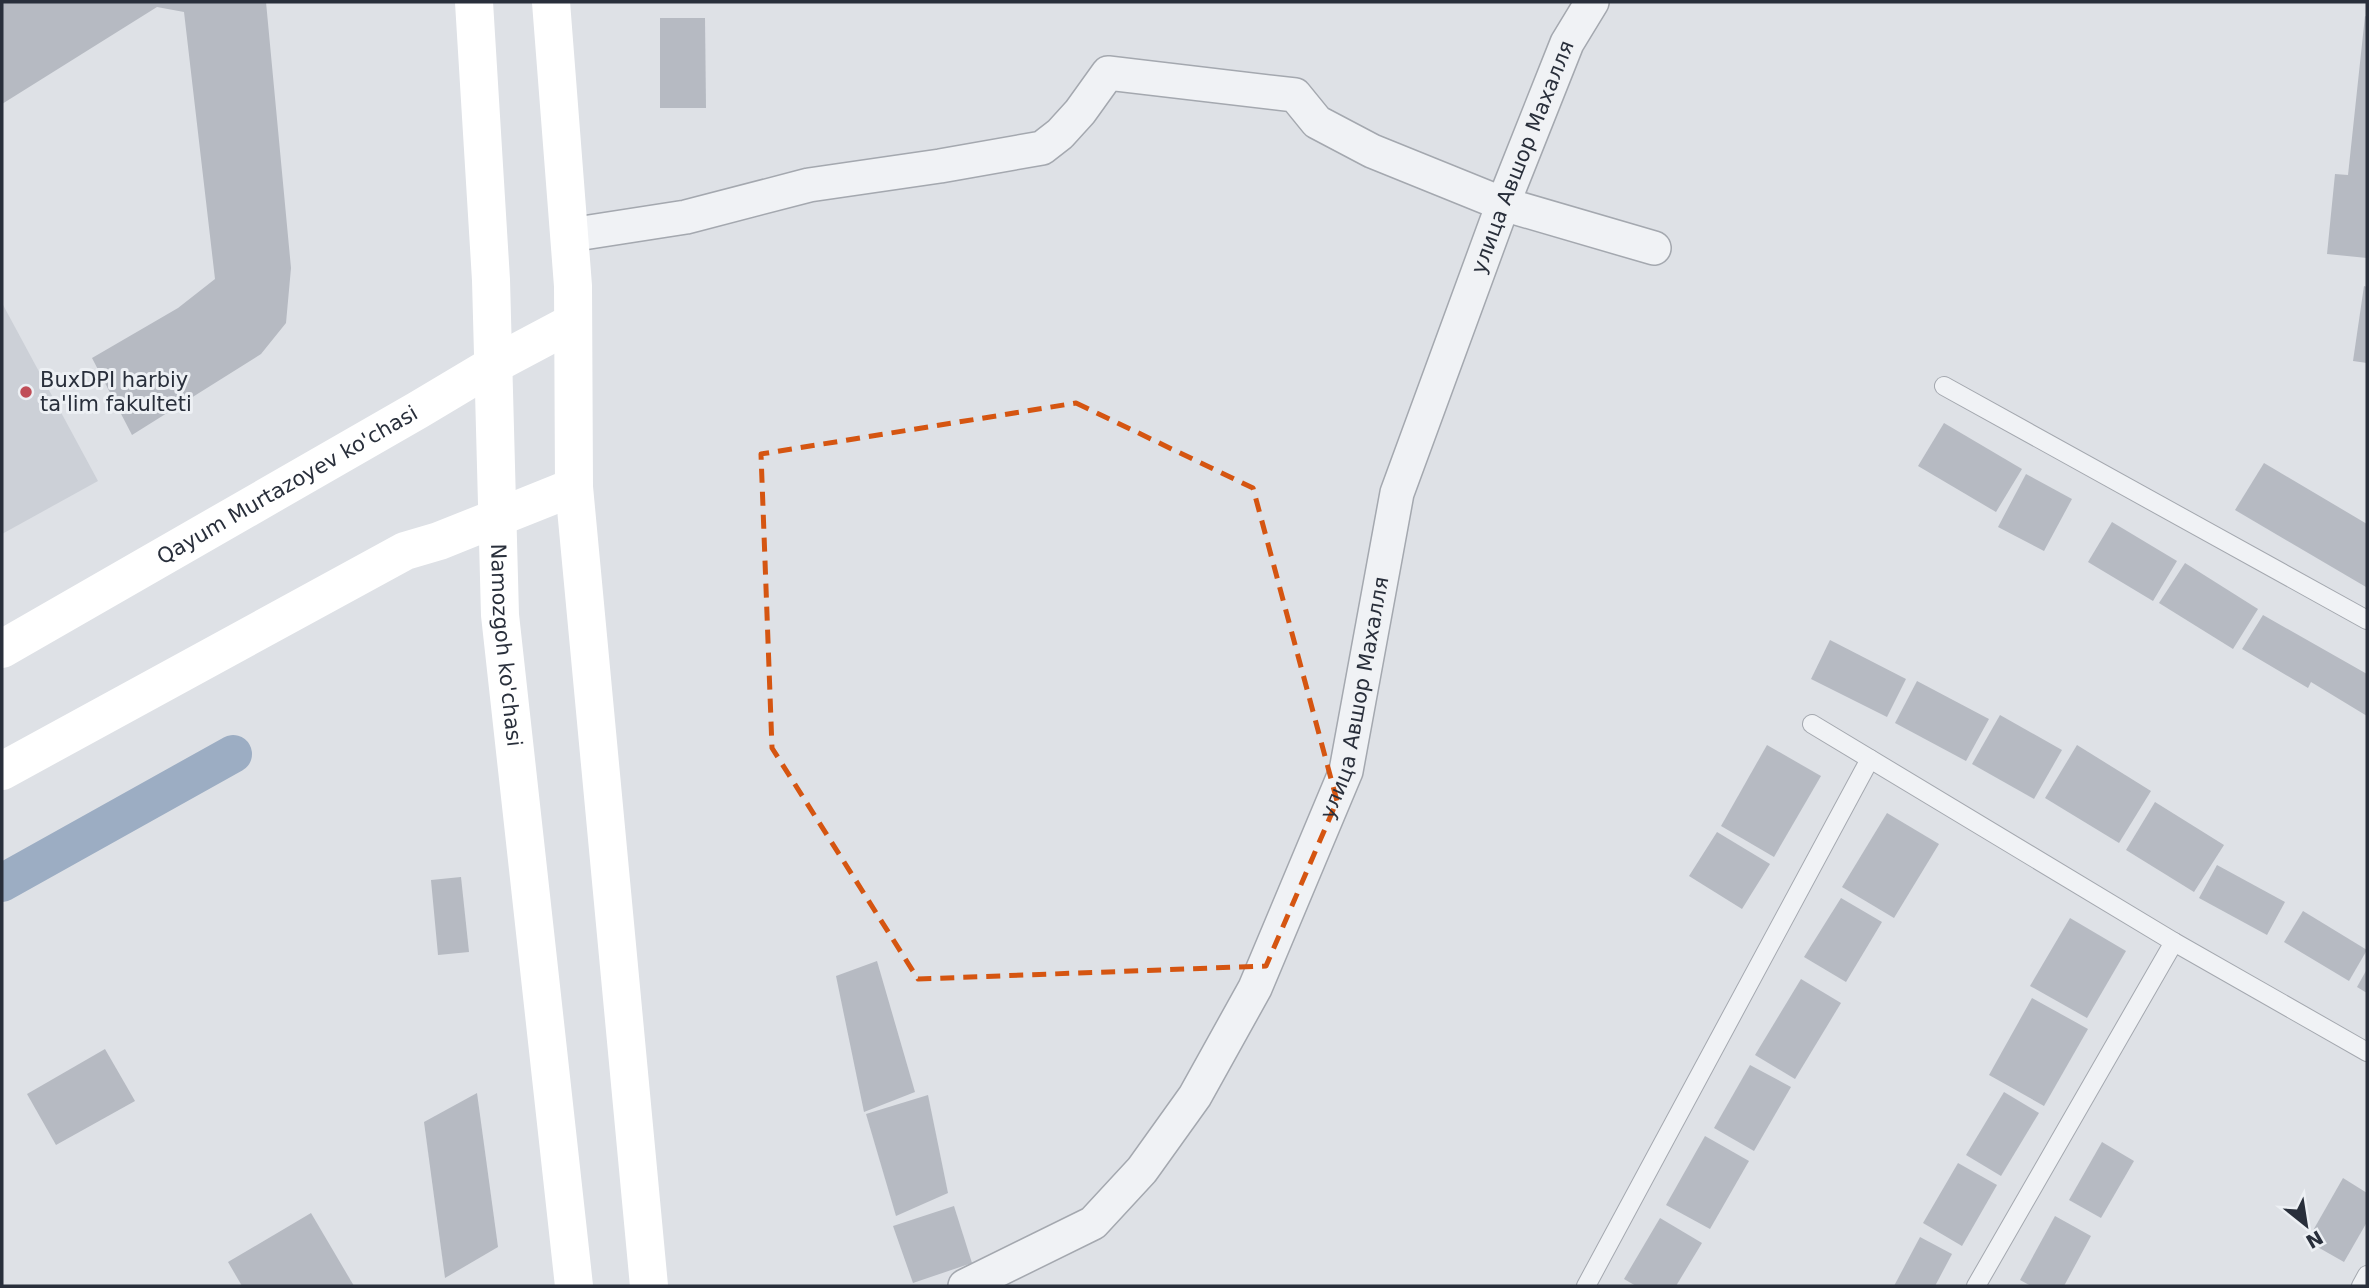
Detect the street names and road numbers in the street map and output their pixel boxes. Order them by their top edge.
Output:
street label: улица Авшор Махалля [1467,37,1579,277]
street label: Qayum Murtazoyev ko'chasi [153,401,422,569]
street label: Namozgoh ko'chasi [486,543,526,748]
street label: улица Авшор Махалля [1315,575,1393,822]

